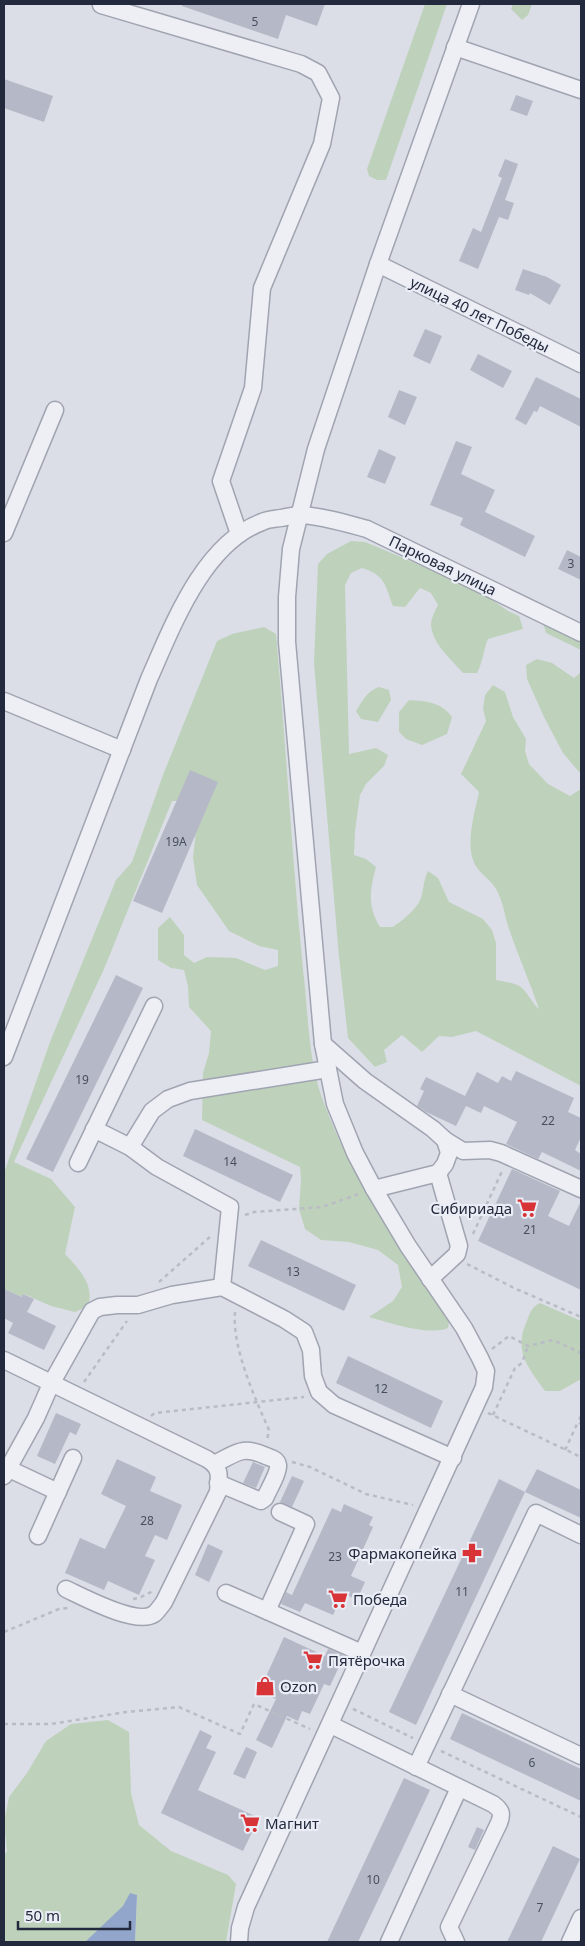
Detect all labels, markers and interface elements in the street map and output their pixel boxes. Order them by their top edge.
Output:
house number: 5 [252,13,259,30]
street label: улица 40 лет Победы [407,272,553,356]
street label: Парковая улица [386,530,500,600]
house number: 3 [568,555,575,572]
house number: 19А [165,833,187,850]
house number: 19 [75,1071,89,1088]
house number: 22 [541,1112,555,1129]
house number: 14 [223,1153,237,1170]
supermarket icon: Сибириада [516,1197,538,1219]
place label: Сибириада [431,1198,512,1218]
house number: 21 [523,1221,537,1238]
house number: 13 [286,1263,300,1280]
house number: 12 [374,1380,388,1397]
house number: 28 [140,1512,154,1529]
pharmacy icon: Фармакопейка [461,1542,483,1564]
place label: Фармакопейка [348,1543,457,1563]
house number: 23 [328,1548,342,1565]
house number: 11 [455,1583,469,1600]
supermarket icon: Победа [327,1588,349,1610]
place label: Победа [353,1589,407,1609]
supermarket icon: Пятёрочка [302,1649,324,1671]
place label: Пятёрочка [328,1650,405,1670]
shop icon: Ozon [254,1675,276,1697]
place label: Ozon [280,1676,317,1696]
house number: 6 [529,1754,536,1771]
supermarket icon: Магнит [239,1812,261,1834]
place label: Магнит [265,1813,319,1833]
house number: 10 [366,1871,380,1888]
scale bar [18,1898,130,1930]
house number: 7 [537,1899,544,1916]
text: 50 m [25,1905,60,1925]

